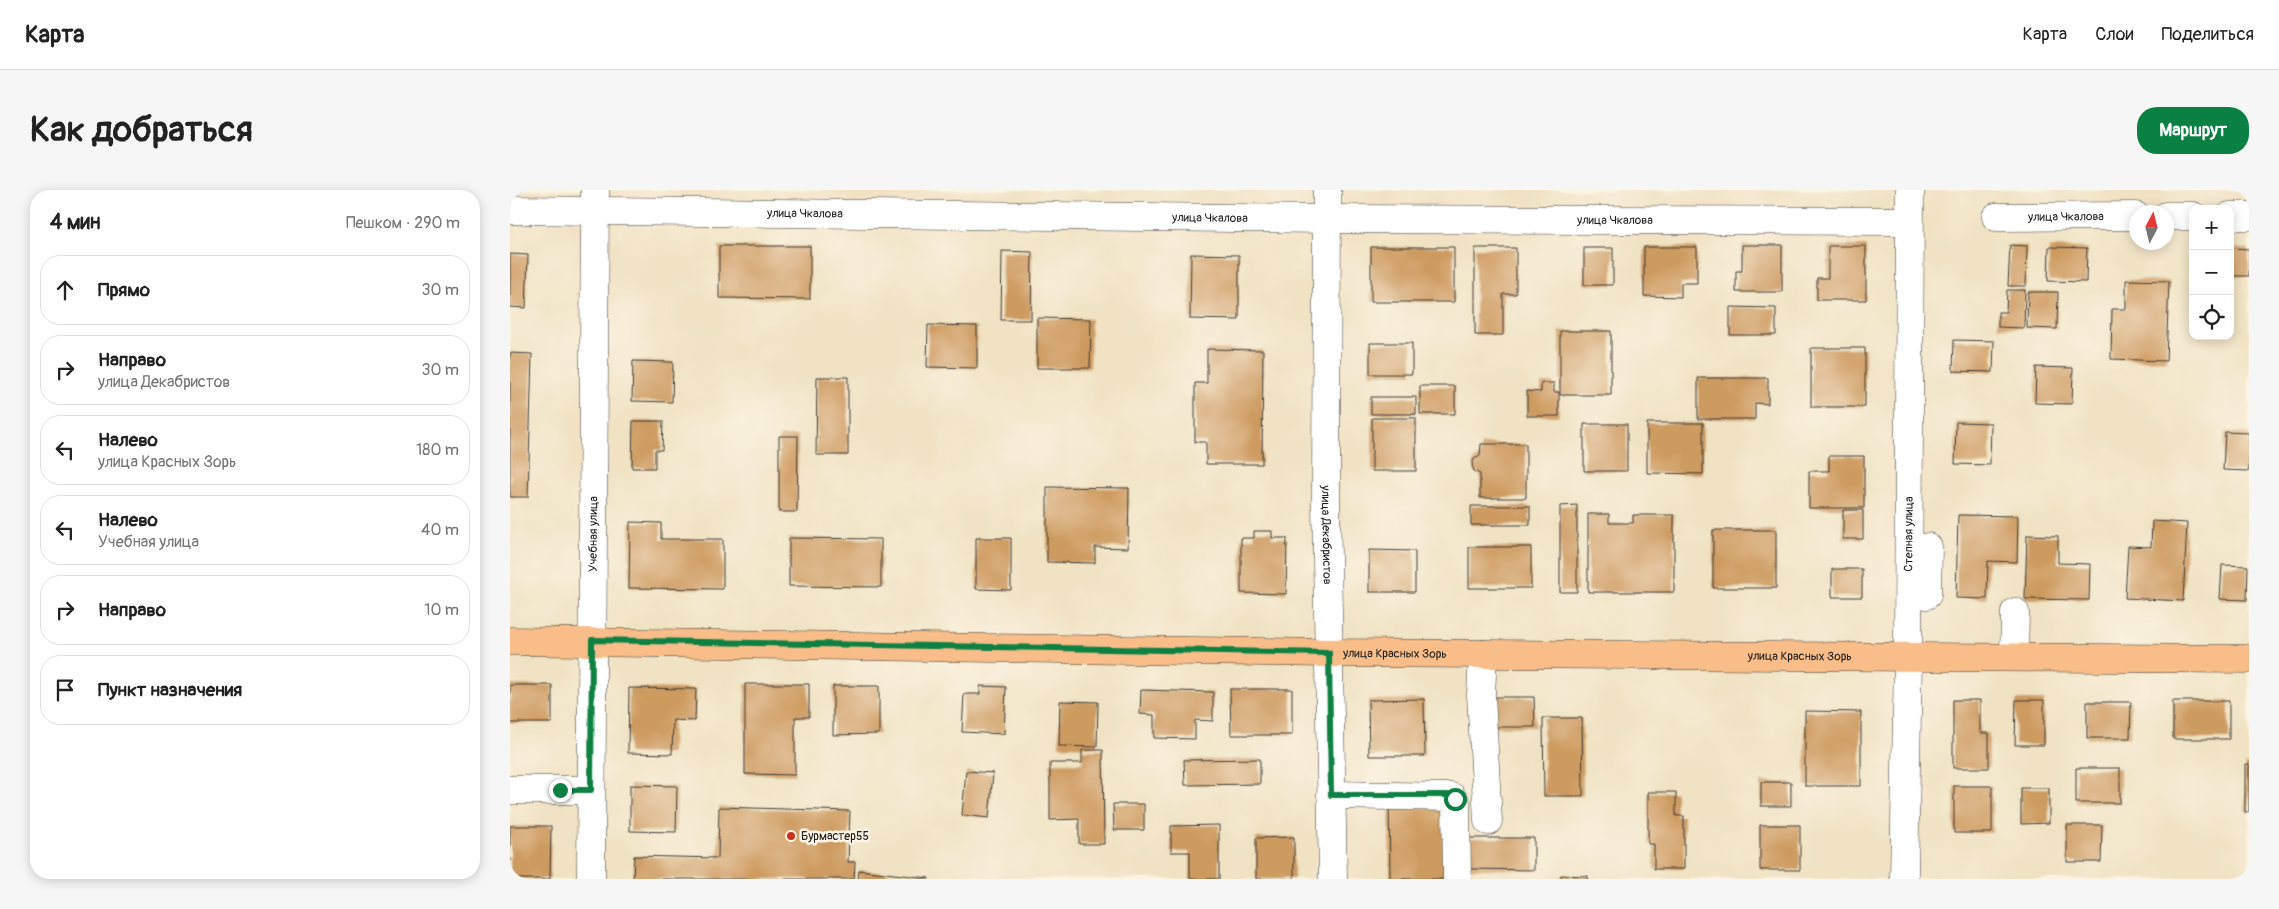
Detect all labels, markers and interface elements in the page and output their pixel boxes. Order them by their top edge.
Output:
text: Карта [25,20,84,49]
text: Карта [2023,23,2067,46]
text: Слои [2095,23,2133,46]
text: Поделиться [2161,23,2254,46]
button: Маршрут [2137,107,2249,154]
text: Как добраться [30,108,253,152]
street label: улица Чкалова [766,205,843,221]
north arrow [2129,205,2174,250]
map controls [2189,205,2234,340]
button: + [2189,205,2234,250]
text: 4 мин [50,209,100,236]
street label: улица Чкалова [2027,209,2104,224]
street label: улица Чкалова [1171,210,1248,226]
street label: улица Чкалова [1576,212,1653,228]
text: Пешком · 290 m [346,213,460,233]
button: − [2189,250,2234,295]
icon: ahead [51,276,79,304]
text: Прямо [98,278,150,302]
text: 30 m [421,280,459,300]
button: locate [2189,295,2234,340]
text: Направо [98,348,166,372]
icon: right [51,356,79,384]
text: 30 m [421,360,459,380]
text: улица Декабристов [98,372,230,392]
text: Налево [98,428,158,452]
icon: left [51,436,79,464]
text: 180 m [416,440,459,460]
text: улица Красных Зорь [98,452,236,472]
street label: улица Декабристов [1318,484,1335,585]
street label: Учебная улица [585,496,601,572]
street label: Степная улица [1901,496,1916,572]
text: Налево [98,508,158,532]
icon: left [51,516,79,544]
text: 40 m [421,520,459,540]
text: Учебная улица [98,532,199,552]
icon: right [51,596,79,624]
text: Направо [98,598,166,622]
text: 10 m [424,600,459,620]
street label: улица Красных Зорь [1342,646,1447,661]
street label: улица Красных Зорь [1747,648,1852,664]
icon: arrive [51,676,79,704]
text: Пункт назначения [98,678,242,702]
route end [549,779,572,802]
route start [1444,788,1467,811]
place label: Бурмастер55 [801,829,869,844]
marker: Бурмастер55 [785,830,797,842]

